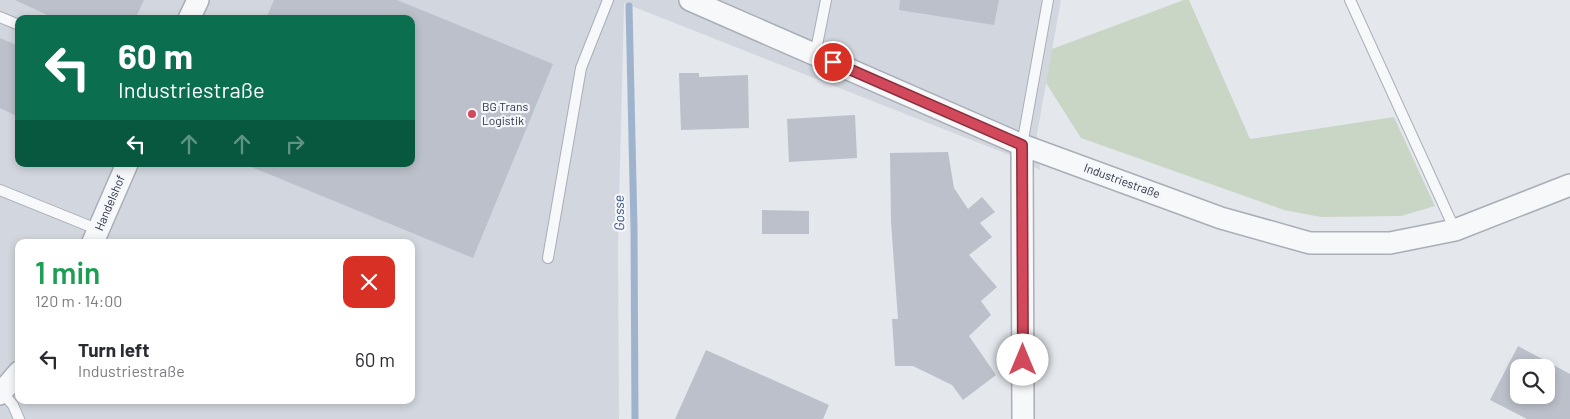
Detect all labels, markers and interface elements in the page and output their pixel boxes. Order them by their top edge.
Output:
text: 60 m [118,34,193,76]
icon: left [35,35,100,100]
pin [812,41,854,83]
icon: arrive [819,48,847,76]
text: Industriestraße [118,76,265,102]
place label: BG Trans Logistik [482,99,528,127]
marker: BG Trans Logistik [466,108,478,120]
icon: left [122,130,150,158]
icon: ahead [175,130,203,158]
icon: ahead [228,130,256,158]
icon: right [281,130,309,158]
street label: Industriestraße [1082,160,1162,200]
street label: Handelshof [91,173,127,232]
water label: Gosse [610,195,627,231]
text: 1 min [35,254,100,290]
button: close [343,256,395,308]
text: 120 m · 14:00 [35,291,122,310]
position arrow [996,333,1048,385]
text: Turn left [78,338,149,361]
icon: left [35,345,63,373]
text: 60 m [355,348,395,371]
map controls [1510,359,1555,404]
button: search [1510,359,1555,404]
text: Industriestraße [78,361,185,380]

